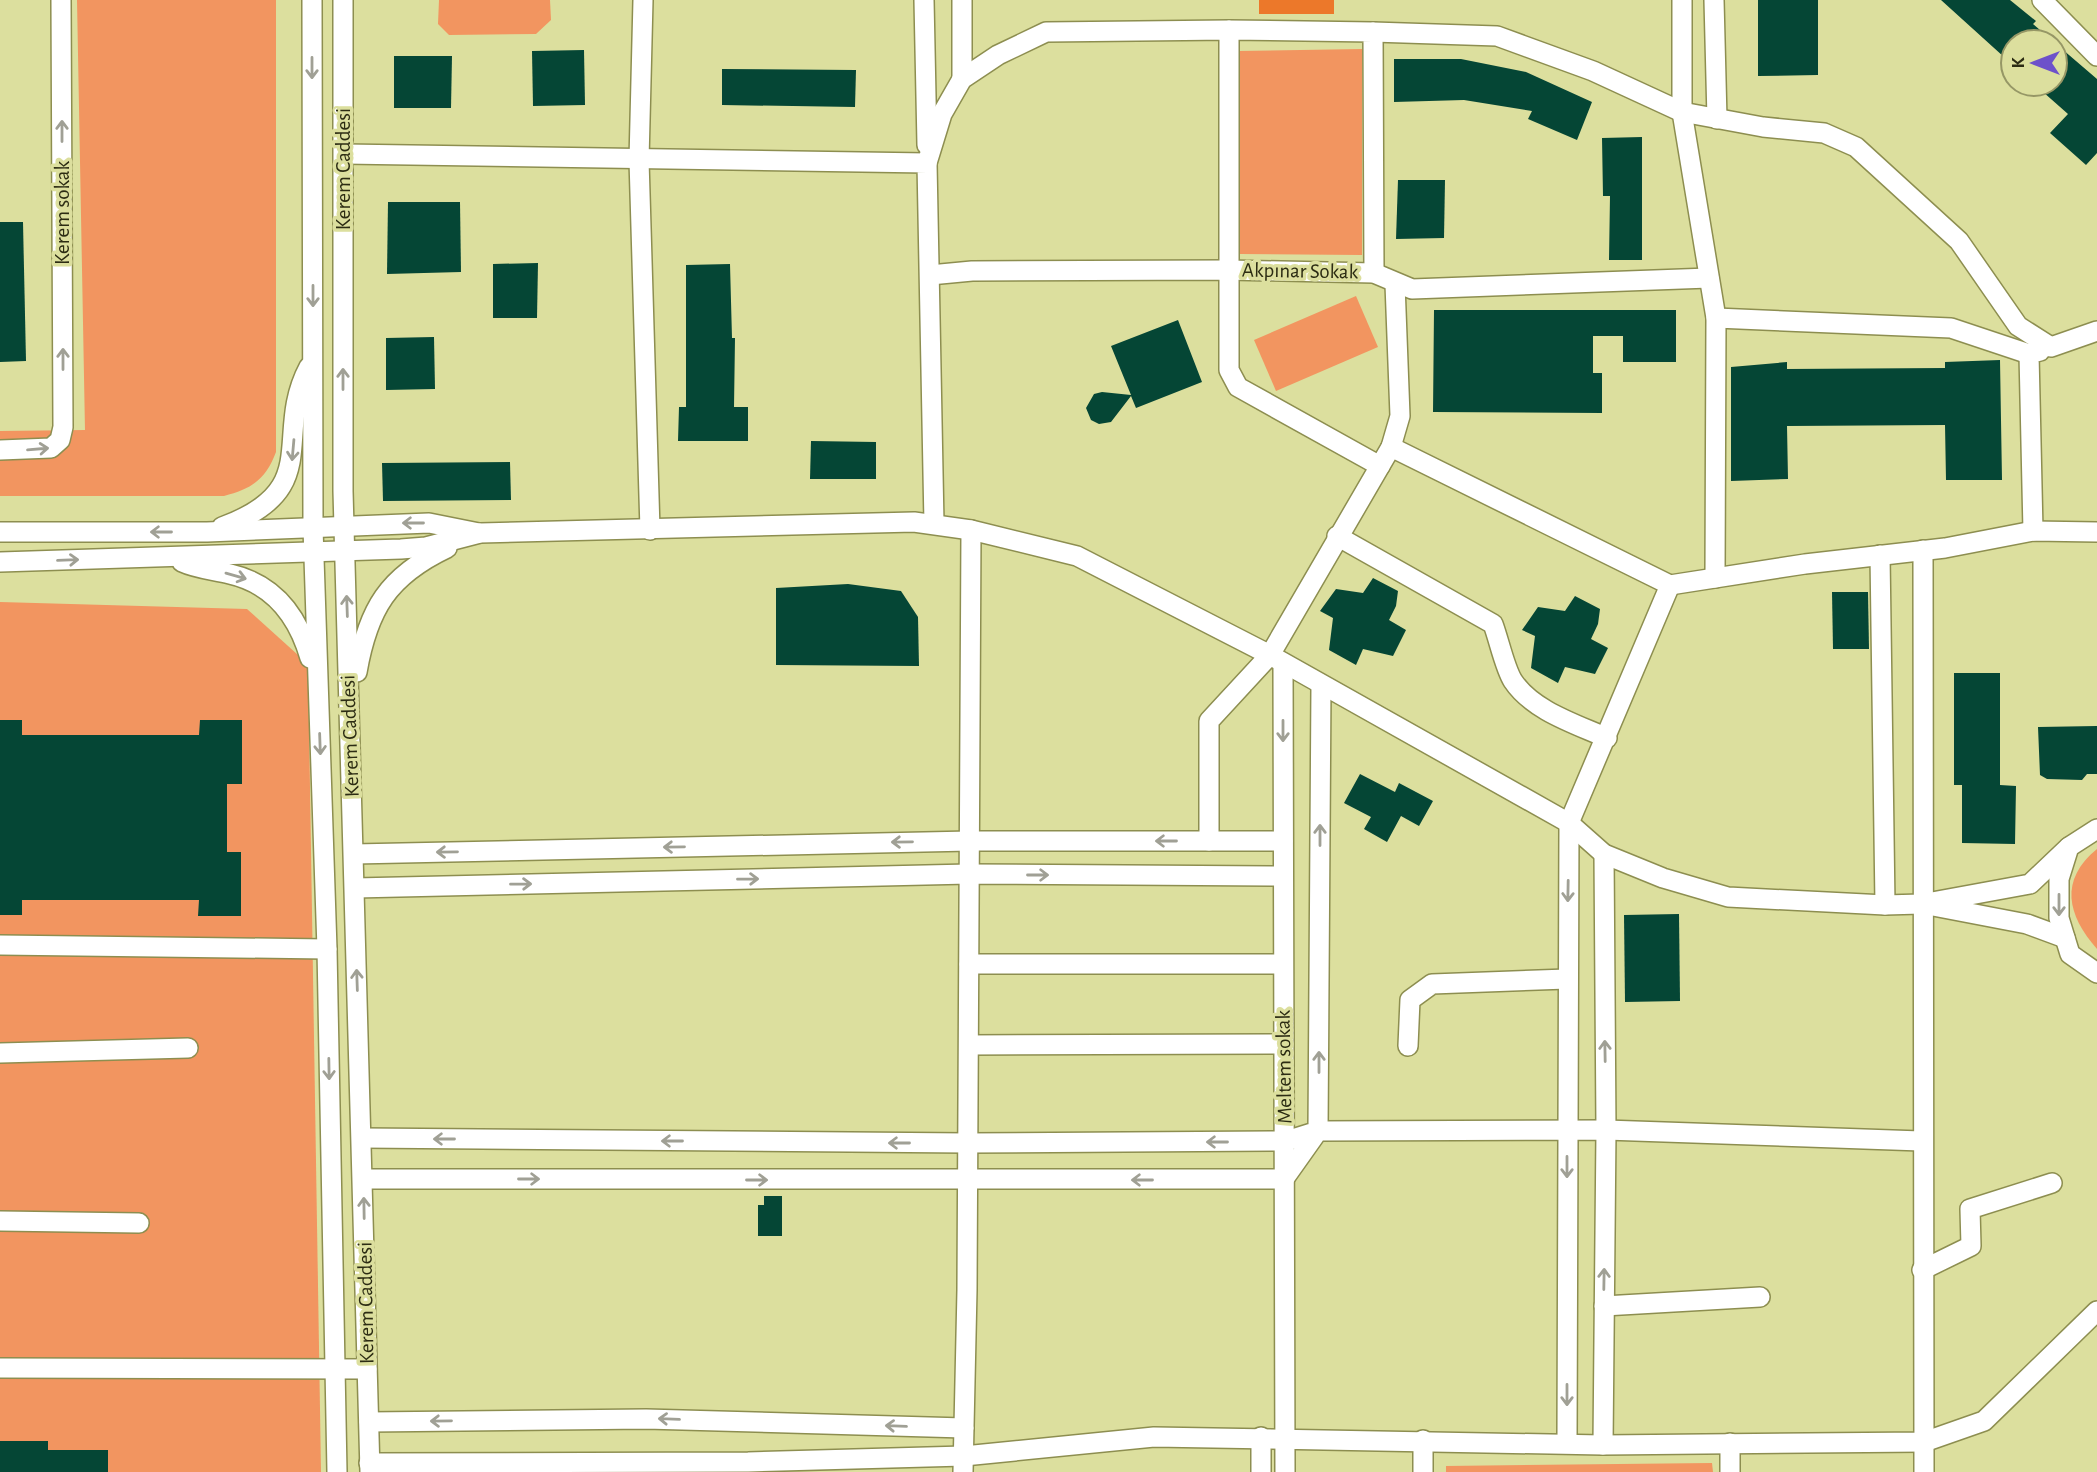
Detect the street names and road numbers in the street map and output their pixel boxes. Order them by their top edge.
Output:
street label: Kerem Caddesi [333,108,354,230]
street label: Kerem sokak [52,161,73,265]
street label: Akpınar Sokak [1242,259,1359,283]
street label: Kerem Caddesi [337,675,363,797]
street label: Meltem sokak [1273,1009,1295,1124]
street label: Kerem Caddesi [354,1242,378,1364]

